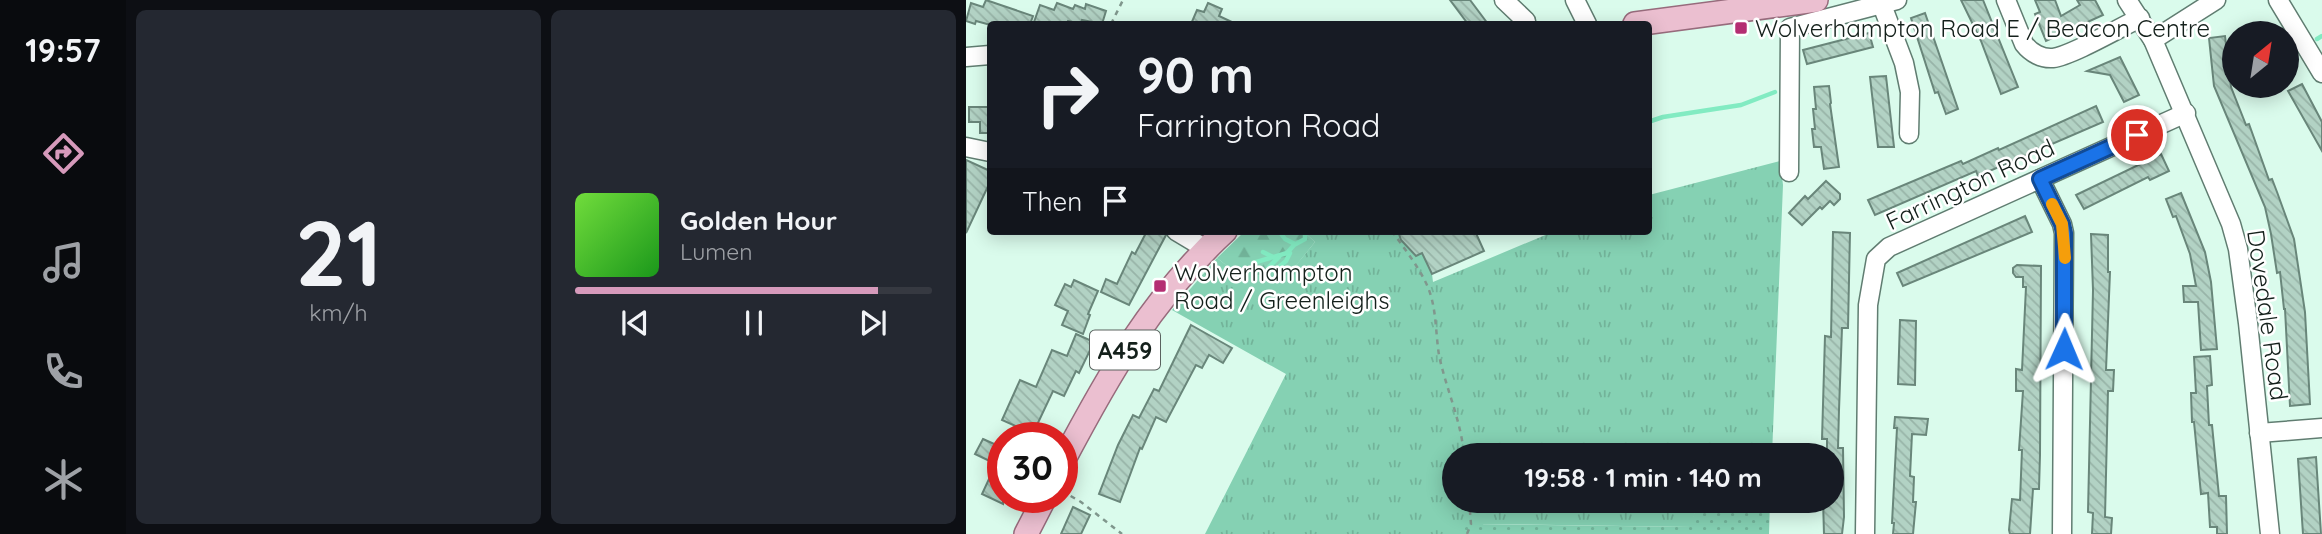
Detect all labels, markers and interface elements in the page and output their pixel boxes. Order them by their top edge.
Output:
place label: Wolverhampton Road E / Beacon Centre [1755,13,2210,43]
marker: Wolverhampton Road E / Beacon Centre [1733,20,1749,36]
north arrow [2222,21,2300,98]
map controls [2222,21,2299,98]
text: 19:57 [25,30,101,70]
text: 90 m [1137,44,1254,105]
icon: right [1022,49,1113,140]
text: Farrington Road [1137,105,1380,145]
pin [2107,105,2167,165]
icon: arrive [2118,116,2156,154]
icon: directions [39,129,88,178]
street label: Farrington Road [1881,132,2059,236]
icon: arrive [1096,182,1134,220]
text: Then [1022,185,1082,218]
text: 21 [295,195,382,309]
text: Golden Hour [680,204,837,237]
street label: Dovedale Road [2241,228,2295,402]
text: Lumen [680,237,753,266]
icon: music [39,238,88,287]
place label: Wolverhampton Road / Greenleighs [1174,257,1389,315]
marker: Wolverhampton Road / Greenleighs [1152,278,1168,294]
text: km/h [309,298,368,327]
icon: previous [616,304,654,342]
icon: pause [735,304,773,342]
icon: next [854,304,892,342]
position arrow [2027,312,2101,386]
road number: A459 [1090,330,1160,370]
icon: phone [39,347,88,396]
speed limit sign: 30 [987,422,1078,513]
icon: climate [39,455,88,504]
text: 19:58 · 1 min · 140 m [1524,461,1762,494]

